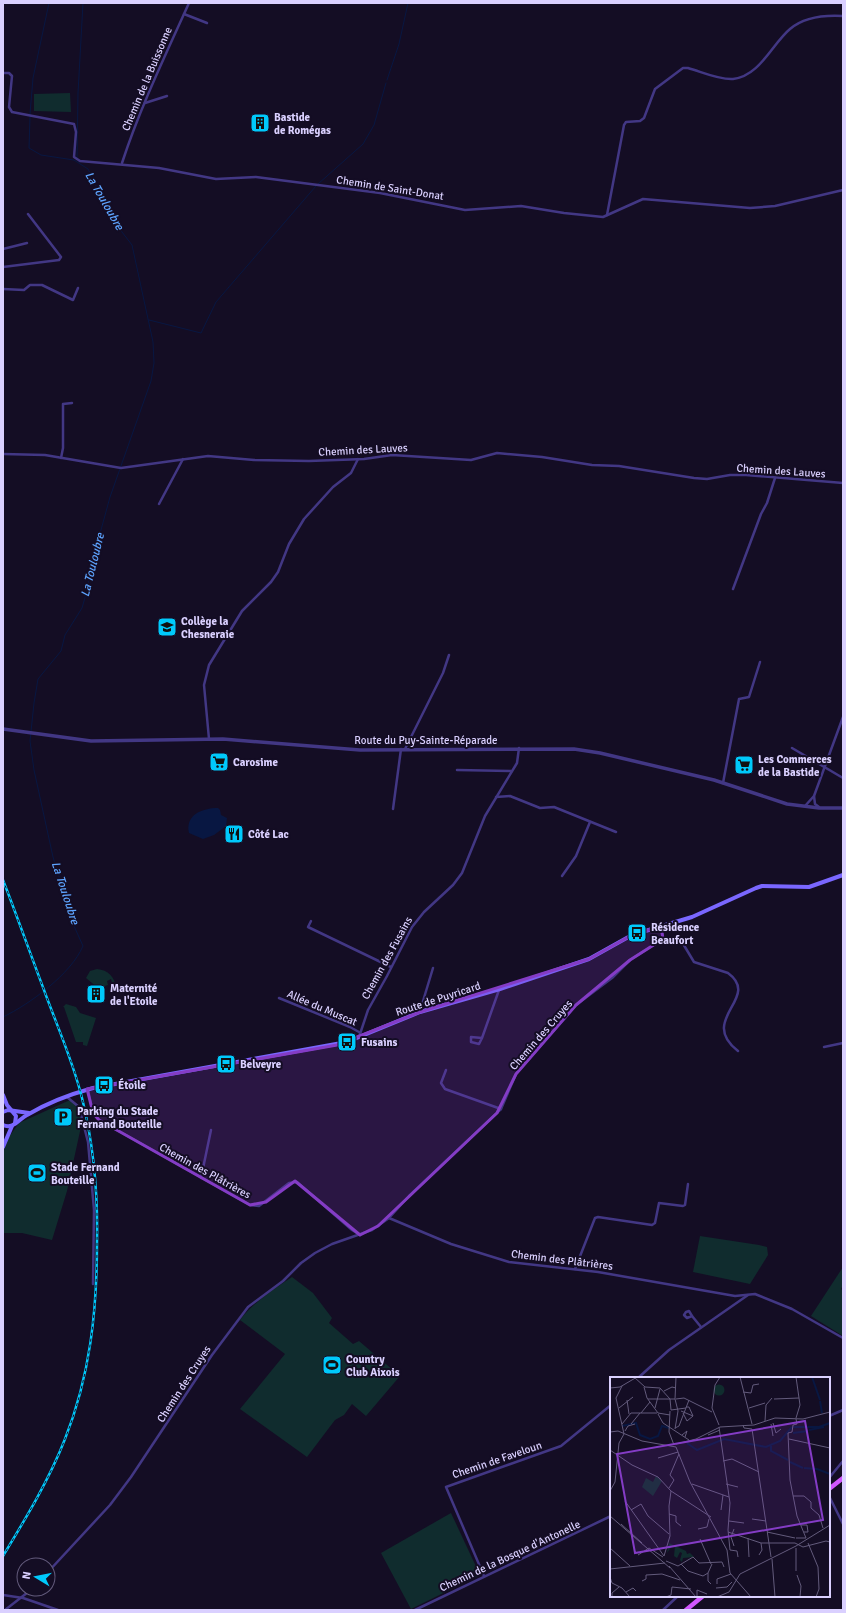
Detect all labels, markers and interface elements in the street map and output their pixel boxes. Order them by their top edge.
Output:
street label: Chemin de la Buissonne [119,25,175,133]
place label: Bastide de Romégas [274,111,331,137]
building icon: Bastide de Romégas [249,112,271,134]
water label: La Touloubre [81,169,127,234]
street label: Chemin de Saint-Donat [335,173,445,203]
street label: Chemin des Lauves [318,441,408,459]
street label: Chemin des Lauves [736,461,826,481]
water label: La Touloubre [78,531,108,599]
place label: Collège la Chesneraie [181,615,235,641]
school or university icon: Collège la Chesneraie [156,616,178,638]
street label: Route du Puy-Sainte-Réparade [354,734,498,747]
supermarket icon: Carosime [208,751,230,773]
place label: Les Commerces de la Bastide [758,753,832,779]
supermarket icon: Les Commerces de la Bastide [733,754,755,776]
place label: Carosime [233,756,278,769]
restaurant icon: Côté Lac [223,823,245,845]
place label: Côté Lac [248,828,289,841]
water label: La Touloubre [48,860,83,927]
street label: Chemin des Fusains [359,914,415,1002]
place label: Résidence Beaufort [651,921,700,947]
bus stop icon: Résidence Beaufort [626,922,648,944]
street label: Route de Puyricard [394,979,482,1019]
place label: Maternité de l'Etoile [110,982,158,1008]
building icon: Maternité de l'Etoile [85,983,107,1005]
street label: Allée du Muscat [285,987,359,1029]
street label: Chemin des Cruyes [507,997,575,1073]
bus stop icon: Fusains [336,1031,358,1053]
place label: Fusains [361,1036,397,1049]
bus stop icon: Belveyre [215,1053,237,1075]
place label: Belveyre [240,1058,282,1071]
bus stop icon: Étoile [93,1074,115,1096]
place label: Étoile [118,1078,147,1092]
place label: Parking du Stade Fernand Bouteille [77,1105,162,1131]
parking icon: Parking du Stade Fernand Bouteille [52,1106,74,1128]
street label: Chemin des Plâtrières [157,1140,253,1202]
place label: Stade Fernand Bouteille [51,1161,120,1187]
sports icon: Stade Fernand Bouteille [26,1162,48,1184]
street label: Chemin des Plâtrières [510,1247,614,1273]
street label: Chemin des Cruyes [154,1343,214,1425]
place label: Country Club Aixois [346,1353,400,1379]
sports icon: Country Club Aixois [321,1354,343,1376]
inset map [610,1377,830,1597]
street label: Chemin de Faveloun [450,1439,544,1481]
street label: Chemin de la Bosque d'Antonelle [438,1518,582,1594]
north arrow [16,1557,56,1597]
text: N [20,1570,34,1580]

